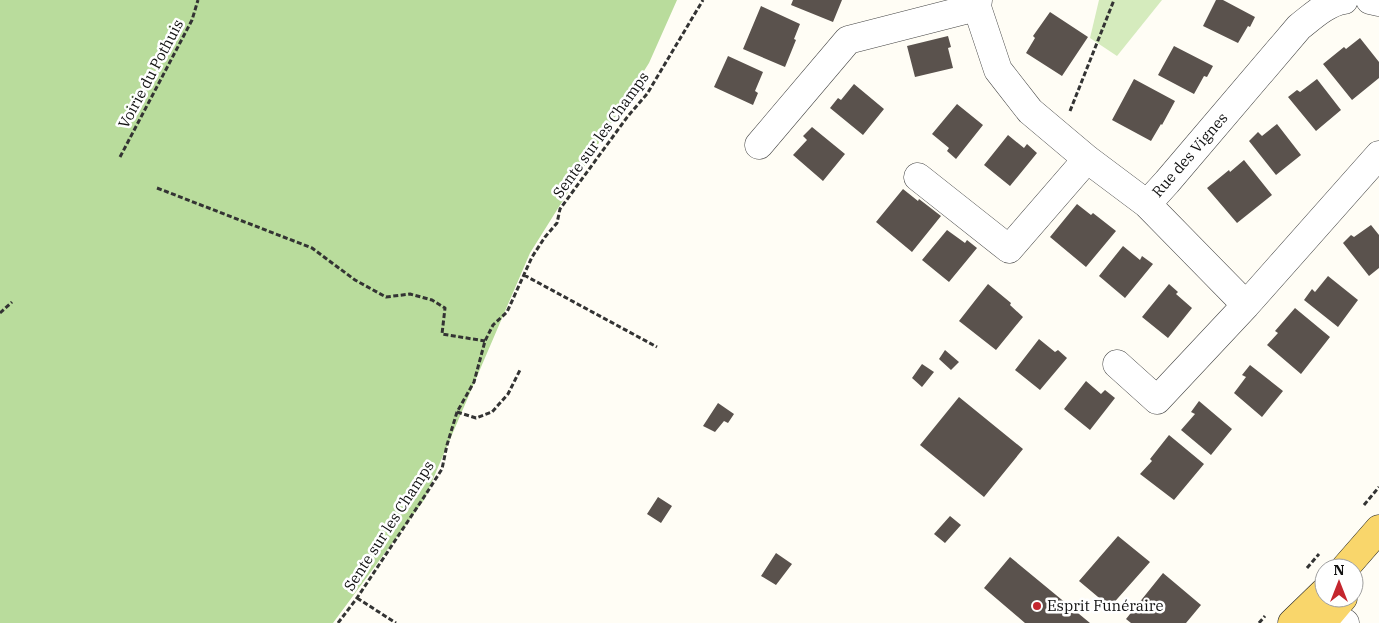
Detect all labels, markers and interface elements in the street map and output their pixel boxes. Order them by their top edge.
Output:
street label: Voirie du Pothuis [114,16,187,131]
street label: Sente sur les Champs [548,68,653,202]
street label: Rue des Vignes [1148,108,1232,201]
street label: Sente sur les Champs [339,457,438,594]
north arrow [1314,558,1364,608]
text: N [1333,561,1345,579]
place label: Esprit Funéraire [1047,596,1163,615]
marker: Esprit Funéraire [1031,600,1043,612]

